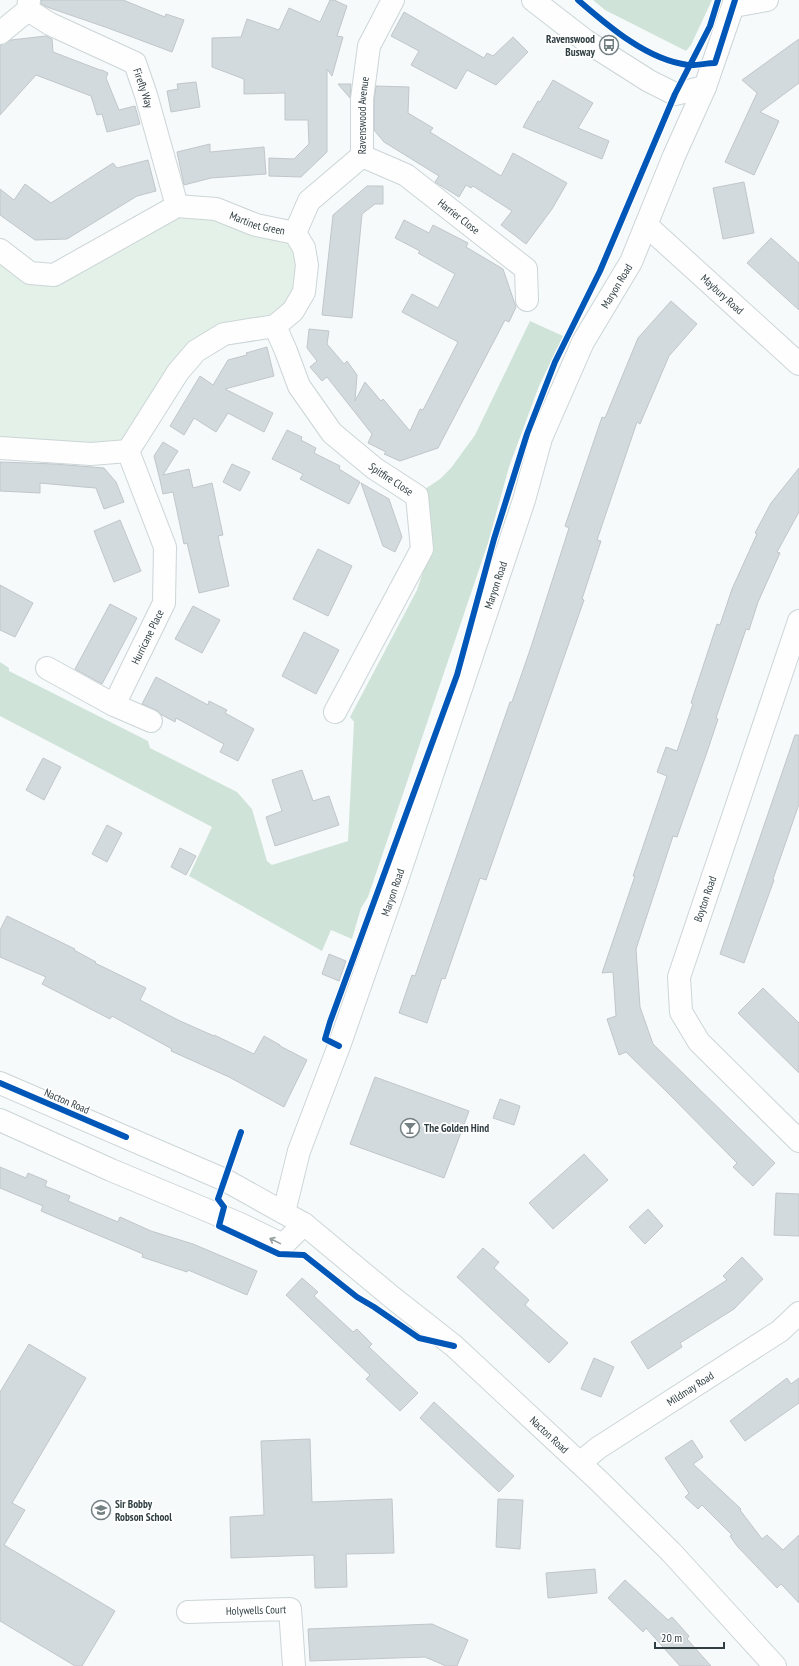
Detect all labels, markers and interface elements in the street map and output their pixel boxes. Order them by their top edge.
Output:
place label: Ravenswood Busway [546,32,596,59]
bus stop icon: Ravenswood Busway [598,34,620,56]
street label: Firefly Way [130,66,157,110]
street label: Ravenswood Avenue [355,75,372,154]
street label: Harrier Close [435,196,483,237]
street label: Martinet Green [228,208,286,238]
street label: Maryon Road [598,261,635,311]
street label: Maybury Road [698,271,747,317]
street label: Spitfire Close [366,459,416,499]
street label: Maryon Road [481,559,510,611]
street label: Hurricane Place [128,607,167,667]
street label: Maryon Road [378,867,407,918]
street label: Boyton Road [691,874,719,924]
street label: Nacton Road [42,1085,92,1117]
bar icon: The Golden Hind [399,1117,421,1139]
place label: The Golden Hind [424,1121,489,1135]
one-way arrow [269,1237,281,1245]
street label: Mildmay Road [664,1368,717,1409]
street label: Nacton Road [527,1413,572,1456]
place label: Sir Bobby Robson School [115,1497,172,1524]
school or university icon: Sir Bobby Robson School [90,1499,112,1521]
street label: Holywells Court [226,1602,286,1618]
scale bar [655,1624,724,1650]
text: 20 m [661,1630,682,1645]

